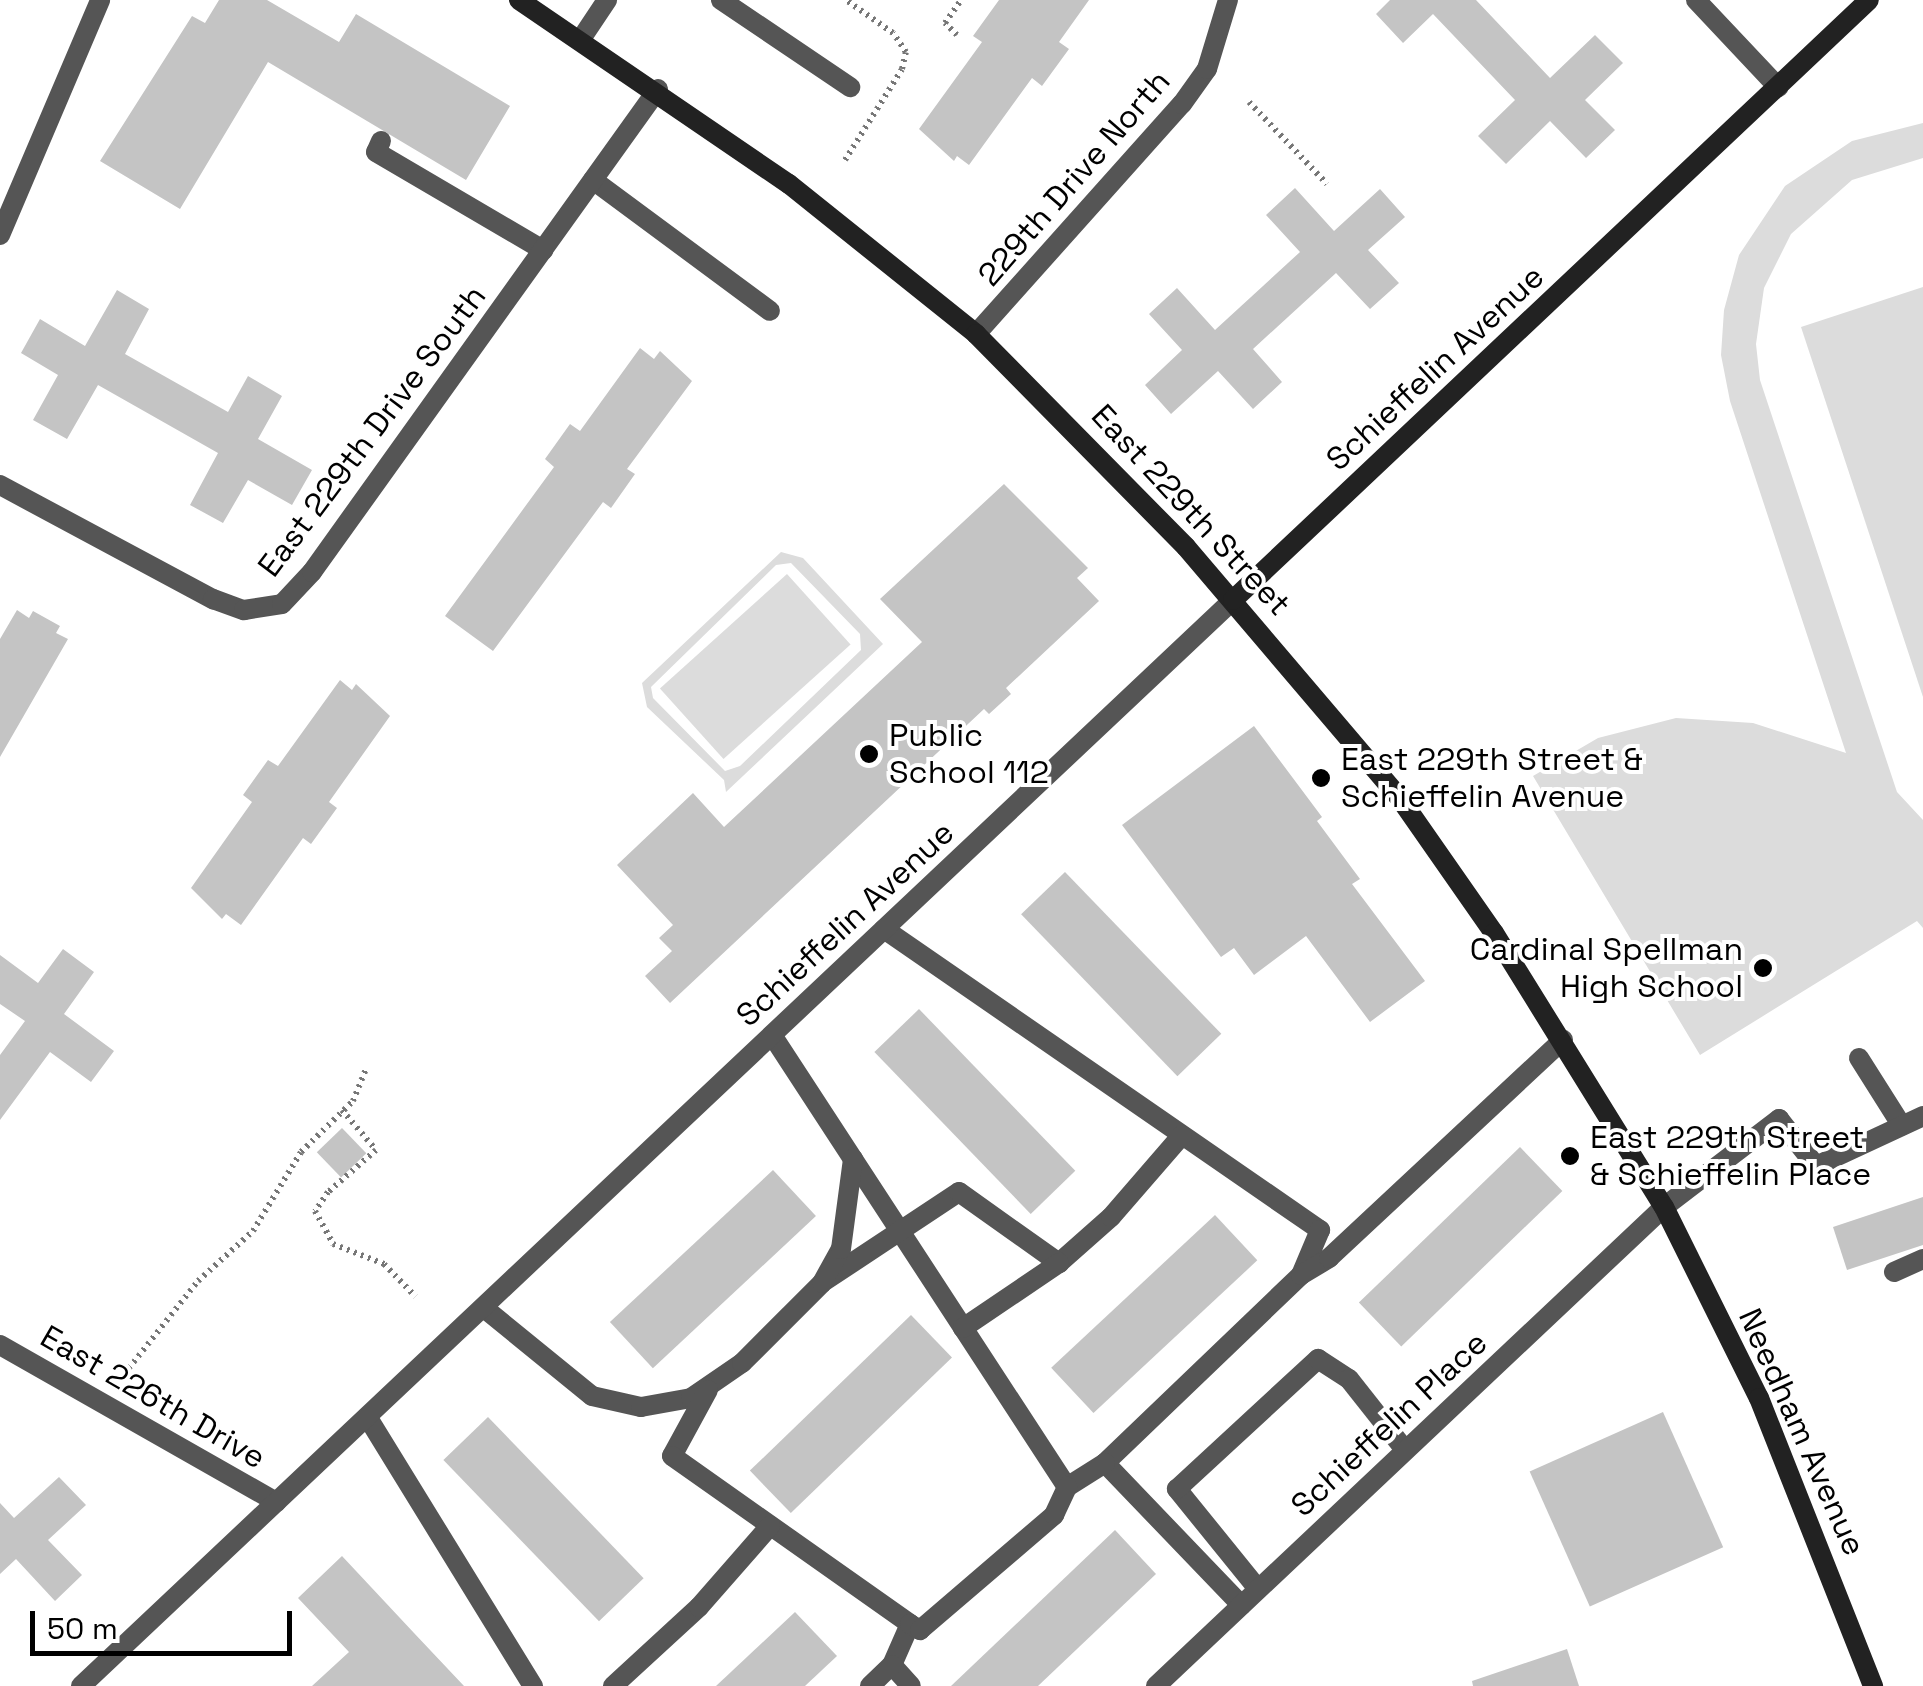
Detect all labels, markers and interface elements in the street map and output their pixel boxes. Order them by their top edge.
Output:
street label: 229th Drive North [970,62,1178,294]
street label: Schieffelin Avenue [1318,257,1552,479]
street label: East 229th Drive South [250,278,494,584]
street label: East 229th Street [1083,397,1299,623]
place label: Public School 112 [889,717,1049,792]
place label: East 229th Street & Schieffelin Avenue [1341,741,1643,816]
marker: Public School 112 [858,743,880,765]
marker: East 229th Street & Schieffelin Avenue [1310,767,1332,789]
street label: Schieffelin Avenue [728,813,962,1035]
place label: Cardinal Spellman High School [1470,931,1743,1006]
marker: Cardinal Spellman High School [1752,957,1774,979]
place label: East 229th Street & Schieffelin Place [1590,1119,1871,1194]
marker: East 229th Street & Schieffelin Place [1559,1145,1581,1167]
street label: Needham Avenue [1730,1302,1874,1562]
street label: East 226th Drive [34,1317,272,1477]
street label: Schieffelin Place [1283,1323,1495,1525]
scale bar [35,1591,298,1653]
text: 50 m [47,1609,118,1648]

